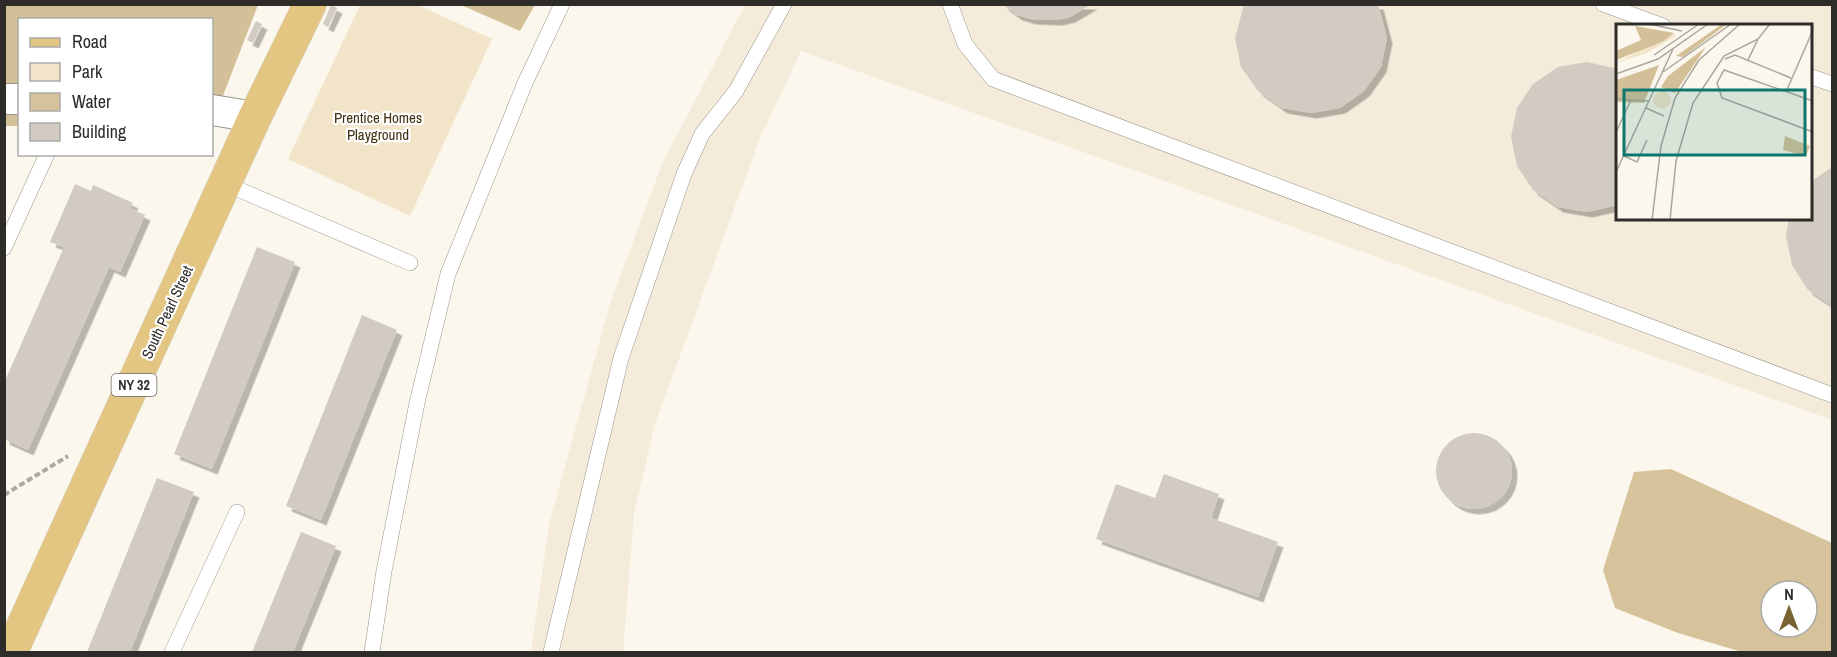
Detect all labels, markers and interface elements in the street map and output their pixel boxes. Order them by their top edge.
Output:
legend [18,18,213,156]
inset map [1616,24,1813,220]
text: Road [72,29,107,54]
text: Park [72,59,103,84]
text: Water [72,89,111,114]
park label: Prentice Homes Playground [334,107,422,145]
text: Building [72,119,127,144]
street label: South Pearl Street [136,261,198,362]
road number: NY 32 [112,374,156,396]
north arrow [1759,579,1819,639]
text: N [1784,583,1794,605]

